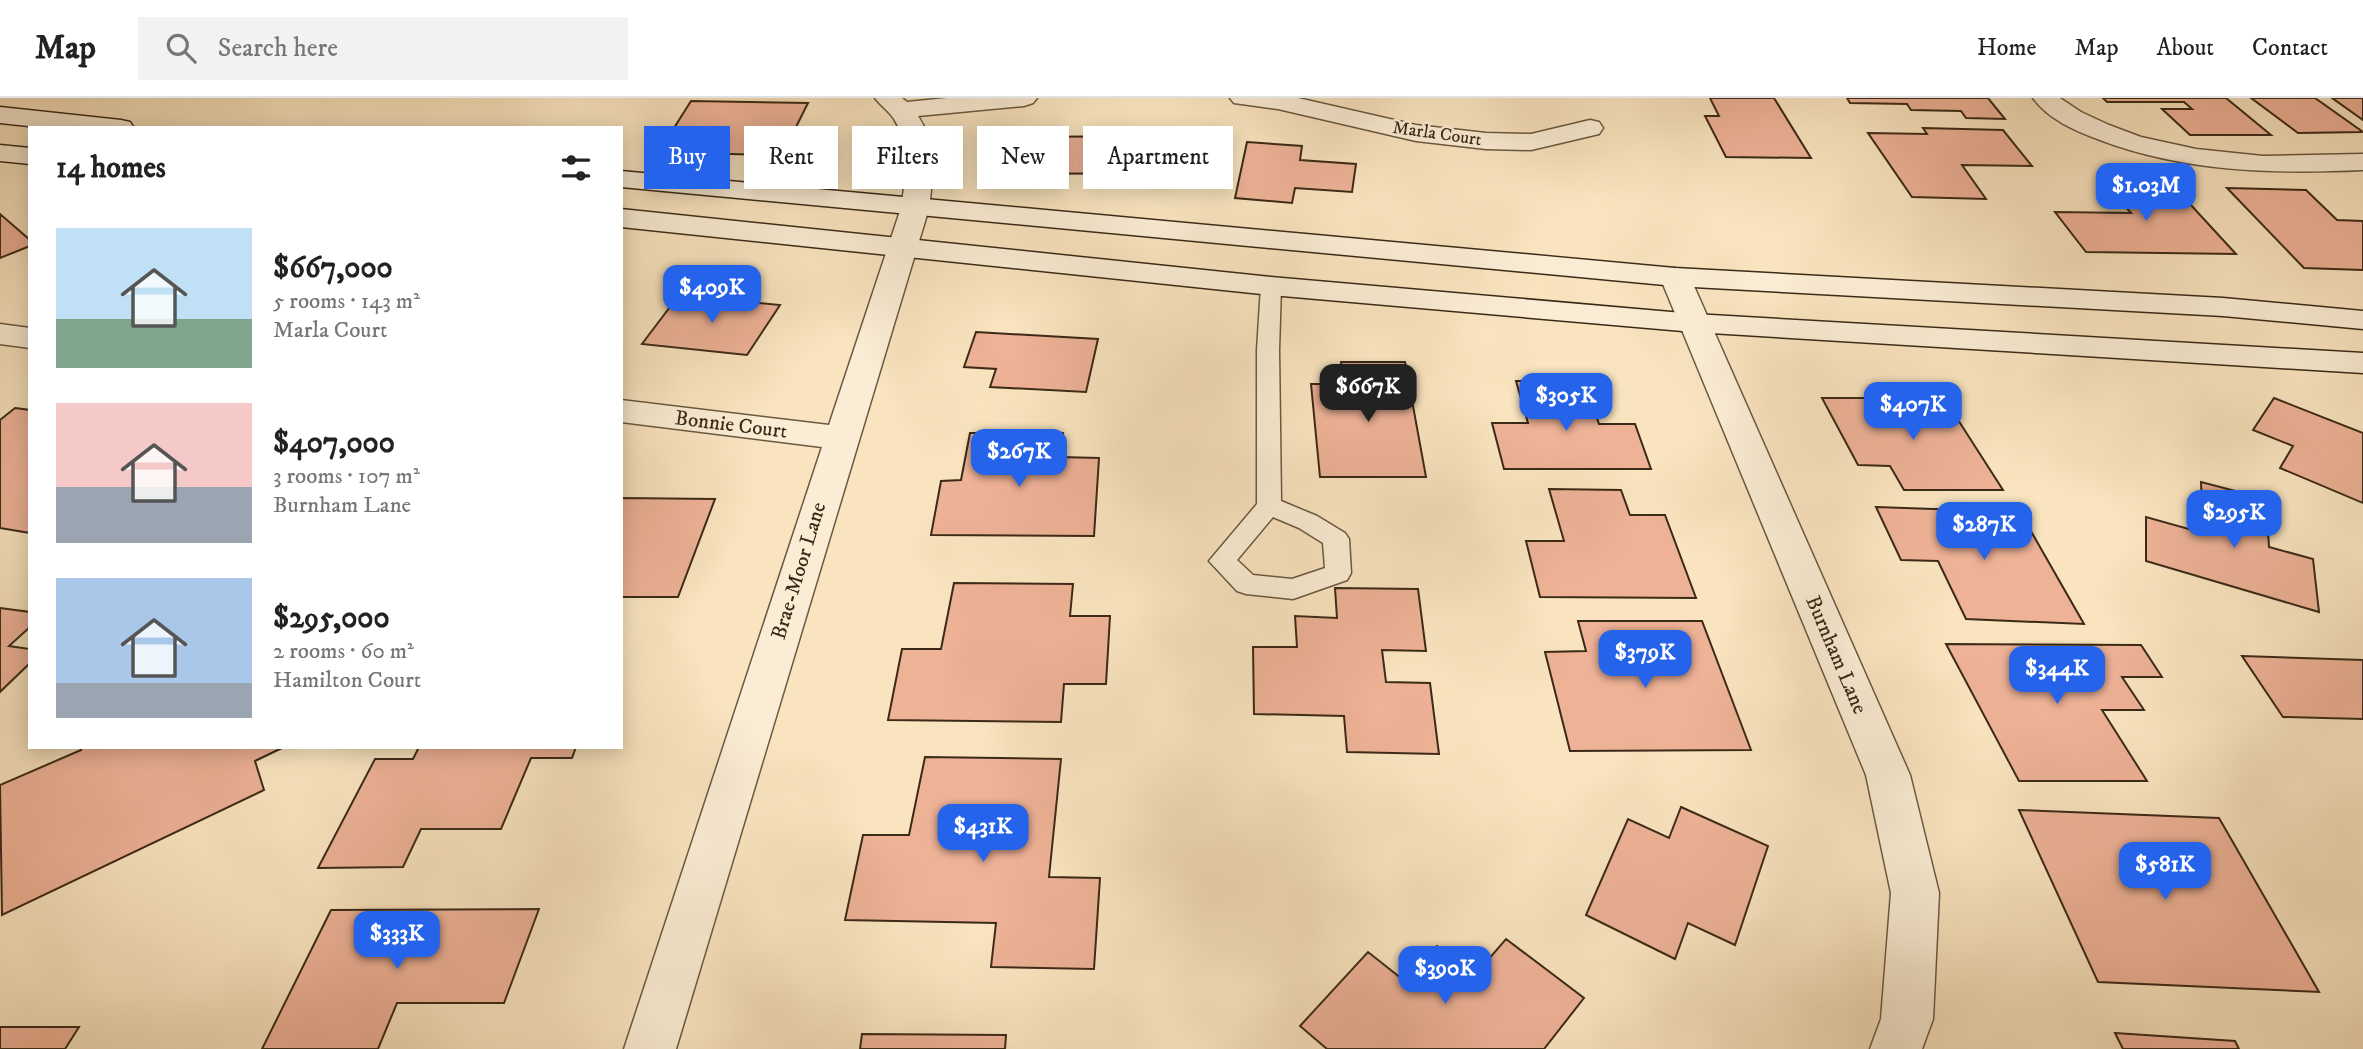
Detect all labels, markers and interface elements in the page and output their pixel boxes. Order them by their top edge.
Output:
search box [138,17,628,80]
text: Map [35,28,96,69]
icon: search [162,29,200,67]
text: Search here [218,32,338,65]
text: Home [1977,33,2036,63]
text: Map [2074,33,2119,63]
text: About [2157,33,2214,63]
text: Contact [2252,33,2328,63]
street label: Marla Court [1391,117,1483,151]
chip: Buy [644,126,730,189]
chip: Rent [744,126,838,189]
chip: Filters [852,126,963,189]
chip: New [977,126,1069,189]
chip: Apartment [1083,126,1233,189]
icon: filters [557,149,595,187]
text: 14 homes [56,150,166,187]
pin: $1.03M [2089,164,2203,223]
text: $1.03M [2112,171,2180,200]
text: $667,000 [273,250,393,287]
icon: home [112,256,196,340]
pin: $409K [663,266,761,325]
text: $409K [679,273,745,302]
text: 5 rooms · 143 m² [273,287,420,316]
text: Marla Court [273,316,387,345]
pin: $667K [1319,364,1417,424]
text: $667K [1336,372,1400,401]
pin: $305K [1517,374,1615,433]
text: $305K [1535,381,1597,410]
pin: $407K [1864,382,1962,442]
text: $407K [1880,390,1946,419]
street label: Bonnie Court [673,405,789,445]
text: $407,000 [273,425,395,462]
pin: $267K [970,430,1068,489]
icon: home [112,431,196,515]
text: $267K [987,437,1051,466]
text: 3 rooms · 107 m² [273,462,420,491]
pin: $295K [2185,490,2283,550]
text: Burnham Lane [273,491,411,520]
text: $295K [2203,498,2265,527]
street label: Brae-Moor Lane [766,499,832,643]
pin: $287K [1935,503,2033,562]
text: $287K [1952,510,2016,539]
street label: Burnham Lane [1799,592,1873,718]
text: $295,000 [273,600,390,637]
icon: home [112,606,196,690]
pin: $379K [1596,630,1694,690]
text: 2 rooms · 60 m² [273,637,414,666]
text: $379K [1615,638,1675,667]
pin: $344K [2008,646,2106,706]
text: $344K [2025,654,2089,683]
text: Hamilton Court [273,666,421,695]
pin: $431K [934,804,1032,864]
text: $431K [954,812,1012,841]
pin: $581K [2116,842,2214,902]
text: $581K [2135,850,2195,879]
pin: $333K [348,912,446,971]
text: $333K [370,919,424,948]
pin: $390K [1396,946,1494,1006]
text: $390K [1414,954,1476,983]

